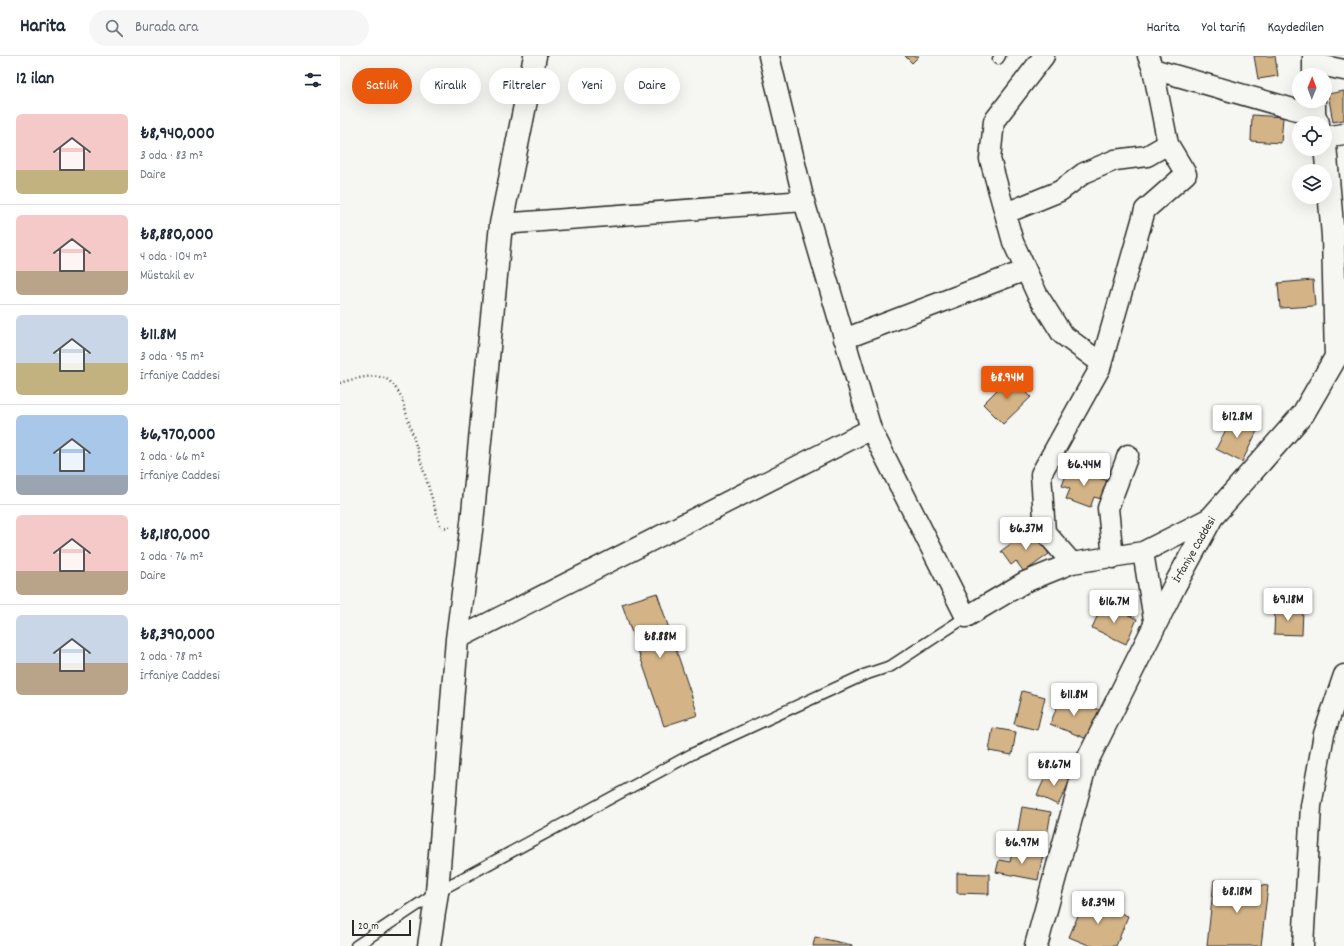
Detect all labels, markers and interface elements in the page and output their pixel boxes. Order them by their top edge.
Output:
search box [89,10,369,46]
text: Harita [20,14,65,41]
icon: search [103,17,125,39]
text: Burada ara [135,17,198,39]
text: Harita [1146,18,1180,38]
text: Yol tarifi [1202,18,1245,38]
text: Kaydedilen [1267,18,1324,38]
text: 12 ilan [16,68,54,92]
chip: Satılık [352,68,412,104]
chip: Kiralık [420,68,481,104]
chip: Filtreler [489,68,560,104]
chip: Yeni [568,68,616,104]
chip: Daire [624,68,680,104]
north arrow [1292,68,1332,108]
map controls [1292,68,1332,204]
icon: filters [302,69,324,91]
button: locate [1292,116,1332,156]
text: ₺8,940,000 [140,123,215,147]
icon: home [48,130,96,178]
text: 3 oda · 83 m² [140,147,203,166]
button: layers [1292,164,1332,204]
text: Daire [140,166,166,185]
text: ₺8,880,000 [140,224,213,248]
icon: home [48,231,96,279]
text: 4 oda · 104 m² [140,248,207,267]
text: Müstakil ev [140,267,195,286]
text: ₺11.8M [140,324,177,348]
icon: home [48,331,96,379]
text: 3 oda · 95 m² [140,348,204,367]
pin: ₺8.94M [974,366,1040,400]
text: İrfaniye Caddesi [140,367,220,386]
text: ₺8.94M [990,369,1024,388]
pin: ₺12.8M [1204,405,1270,439]
text: ₺12.8M [1222,408,1252,427]
text: ₺6,970,000 [140,424,216,448]
icon: home [48,431,96,479]
text: 2 oda · 66 m² [140,448,205,467]
pin: ₺6.44M [1051,453,1117,487]
text: ₺6.44M [1067,456,1101,475]
text: İrfaniye Caddesi [140,467,220,486]
street label: İrfaniye Caddesi [1169,514,1221,586]
pin: ₺6.37M [993,517,1059,551]
text: ₺6.37M [1009,520,1043,539]
text: ₺8,180,000 [140,524,210,548]
icon: home [48,531,96,579]
text: 2 oda · 76 m² [140,548,204,567]
text: Daire [140,567,166,586]
pin: ₺9.18M [1255,588,1321,622]
pin: ₺16.7M [1081,590,1147,624]
text: ₺9.18M [1272,591,1304,610]
text: ₺16.7M [1098,593,1130,612]
text: ₺8,390,000 [140,624,215,648]
pin: ₺8.88M [627,625,693,659]
text: ₺8.88M [644,628,676,647]
icon: home [48,631,96,679]
text: 2 oda · 78 m² [140,648,202,667]
text: İrfaniye Caddesi [140,667,220,686]
pin: ₺11.8M [1041,683,1107,717]
text: ₺11.8M [1060,686,1088,705]
pin: ₺8.67M [1021,753,1087,787]
text: ₺8.67M [1037,756,1071,775]
pin: ₺6.97M [989,831,1055,865]
text: ₺6.97M [1005,834,1039,853]
pin: ₺8.18M [1204,880,1270,914]
text: ₺8.18M [1222,883,1252,902]
pin: ₺8.39M [1065,891,1131,925]
text: ₺8.39M [1081,894,1115,913]
scale bar [352,918,411,937]
text: 20 m [358,919,379,935]

